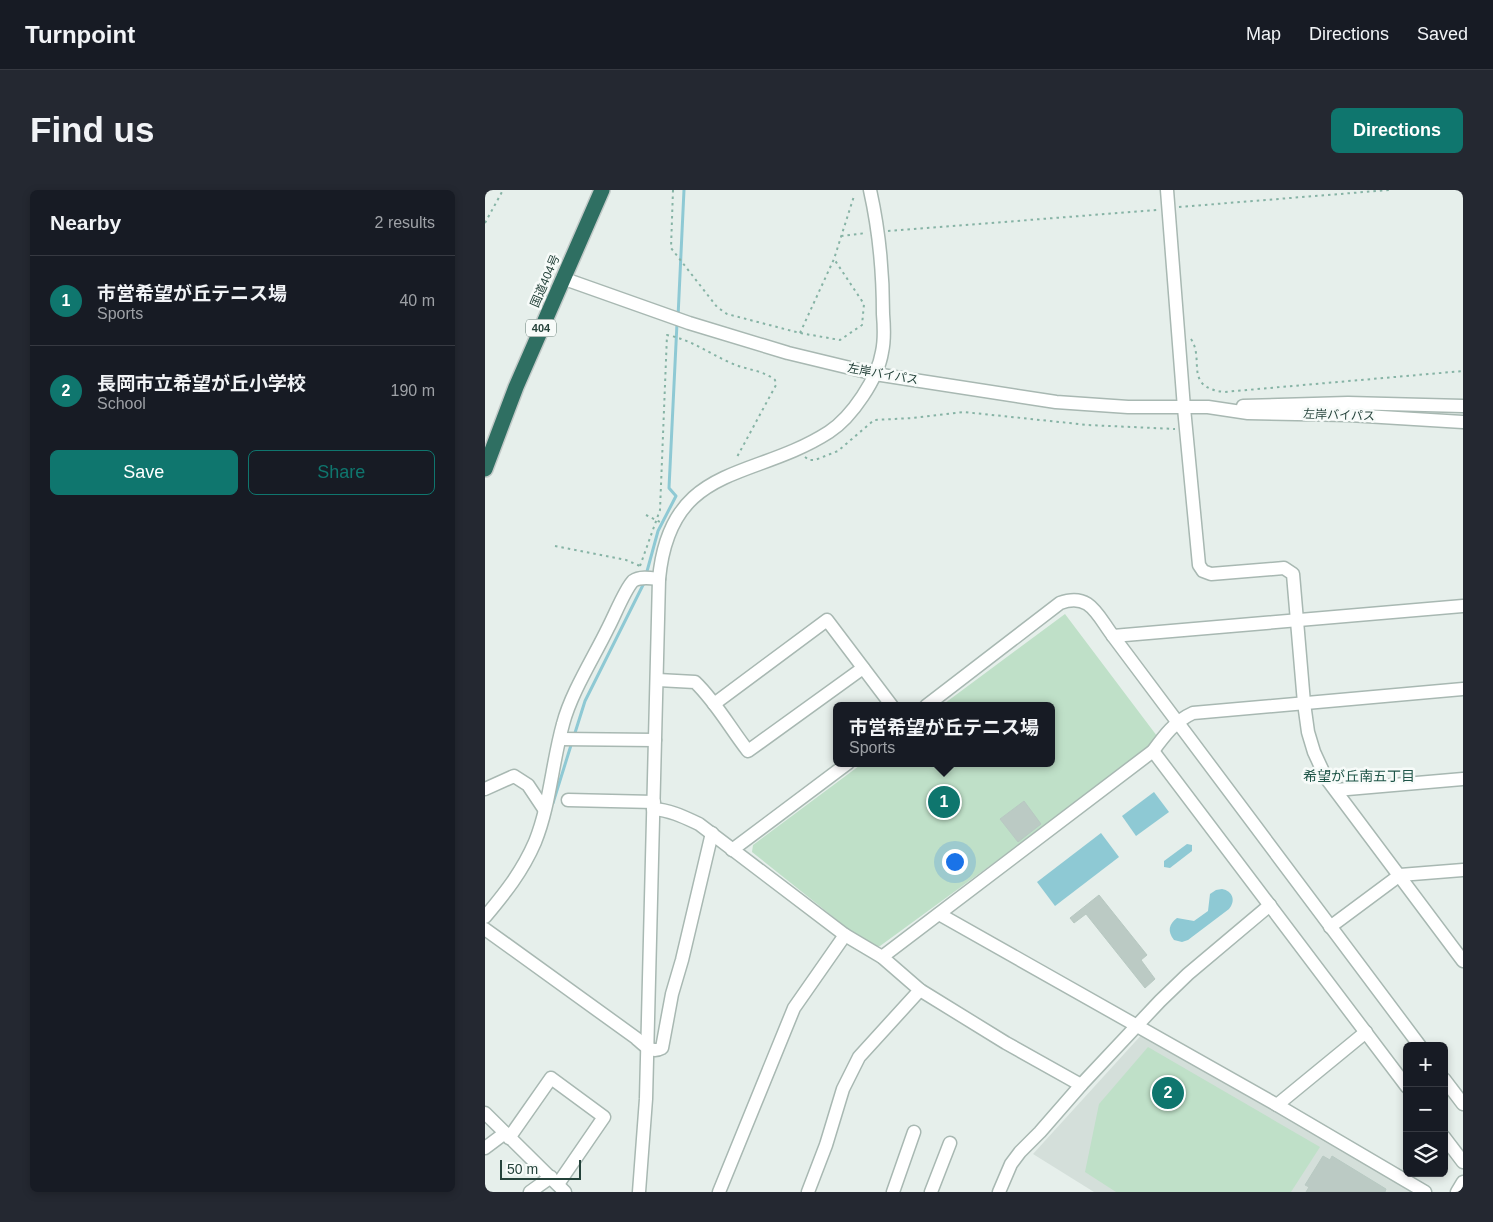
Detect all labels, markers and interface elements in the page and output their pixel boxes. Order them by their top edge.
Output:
text: Turnpoint [25,21,135,48]
text: Map [1246,24,1281,44]
text: Directions [1309,24,1389,44]
text: Saved [1417,24,1468,44]
button: Directions [1331,108,1463,153]
text: Find us [30,110,154,149]
text: Nearby [50,211,121,234]
text: 2 results [375,214,435,231]
street label: 国道404号 [528,252,562,310]
text: 市営希望が丘テニス場 [97,283,287,304]
text: 1 [62,292,70,309]
text: 40 m [399,292,435,309]
text: Sports [97,305,143,322]
road number: 404 [526,320,556,336]
street label: 左岸バイパス [846,361,920,387]
text: 長岡市立希望が丘小学校 [97,373,306,394]
text: 2 [62,382,70,399]
text: 190 m [391,382,435,399]
text: School [97,395,146,412]
street label: 左岸バイパス [1303,407,1375,423]
button: Save [50,450,238,495]
button: Share [248,450,435,495]
popup [833,702,1055,767]
text: 市営希望が丘テニス場 [849,717,1039,738]
text: Sports [849,739,895,756]
district label: 希望が丘南五丁目 [1303,768,1415,784]
pin: 1 [928,783,960,821]
your location [942,849,968,875]
map controls [1403,1042,1448,1177]
button: + [1403,1042,1448,1087]
pin: 2 [1152,1074,1184,1112]
button: − [1403,1087,1448,1132]
button: layers [1403,1132,1448,1177]
scale bar [500,1157,581,1180]
text: 50 m [507,1161,538,1177]

